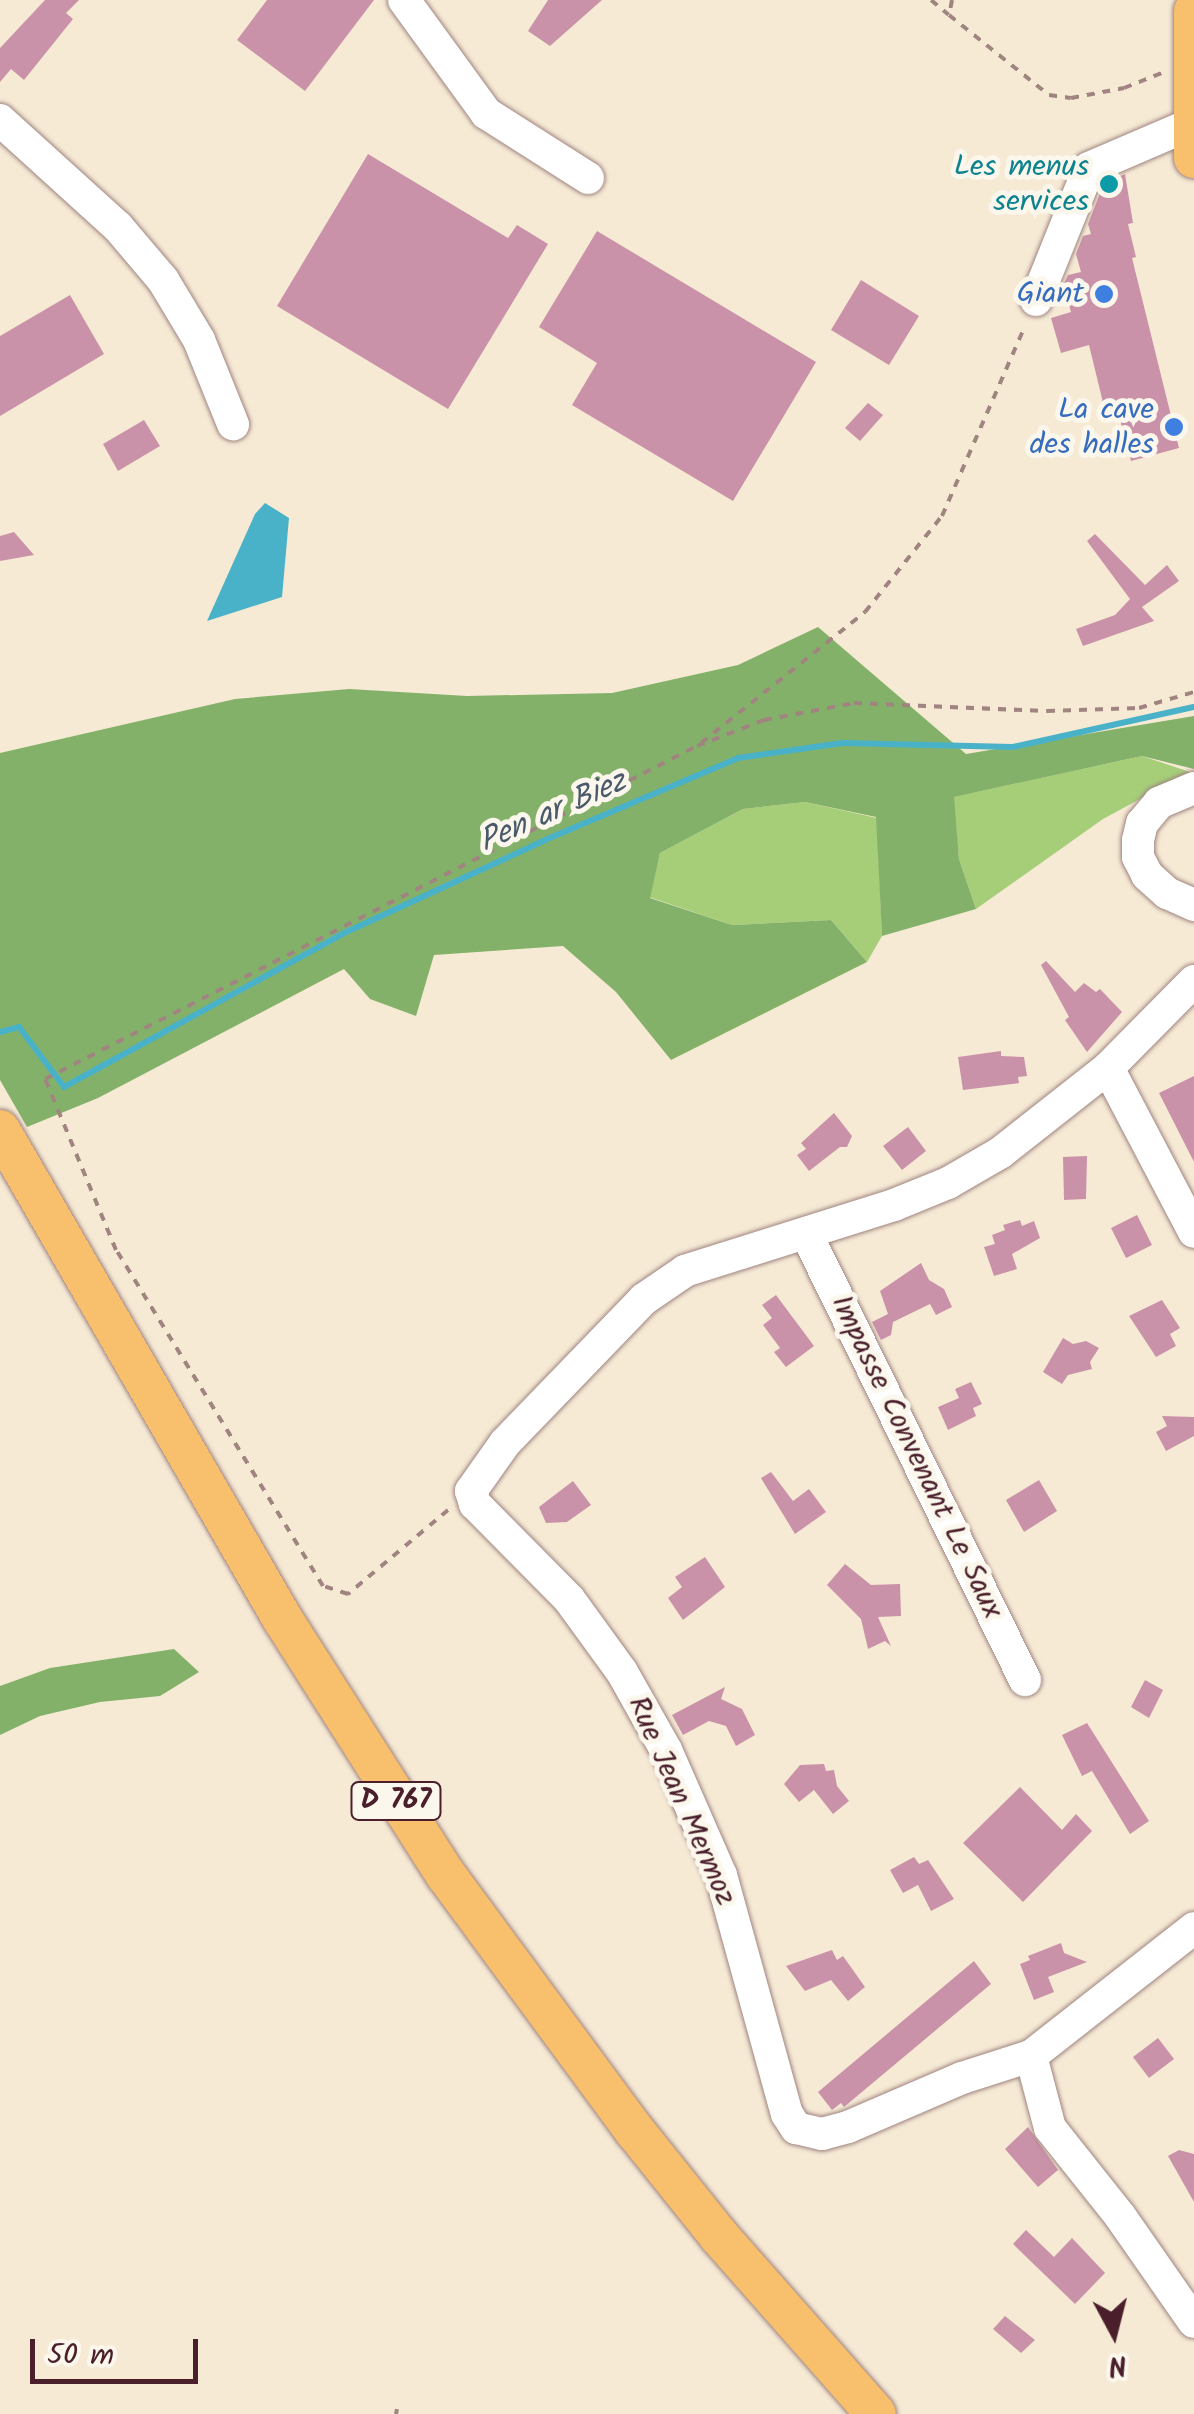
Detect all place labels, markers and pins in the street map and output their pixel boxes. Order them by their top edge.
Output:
place label: Les menus services [954,149,1089,220]
marker: Les menus services [1098,173,1120,195]
place label: Giant [1017,276,1084,312]
marker: Giant [1093,283,1115,305]
place label: La cave des halles [1030,392,1154,462]
marker: La cave des halles [1163,416,1185,438]

